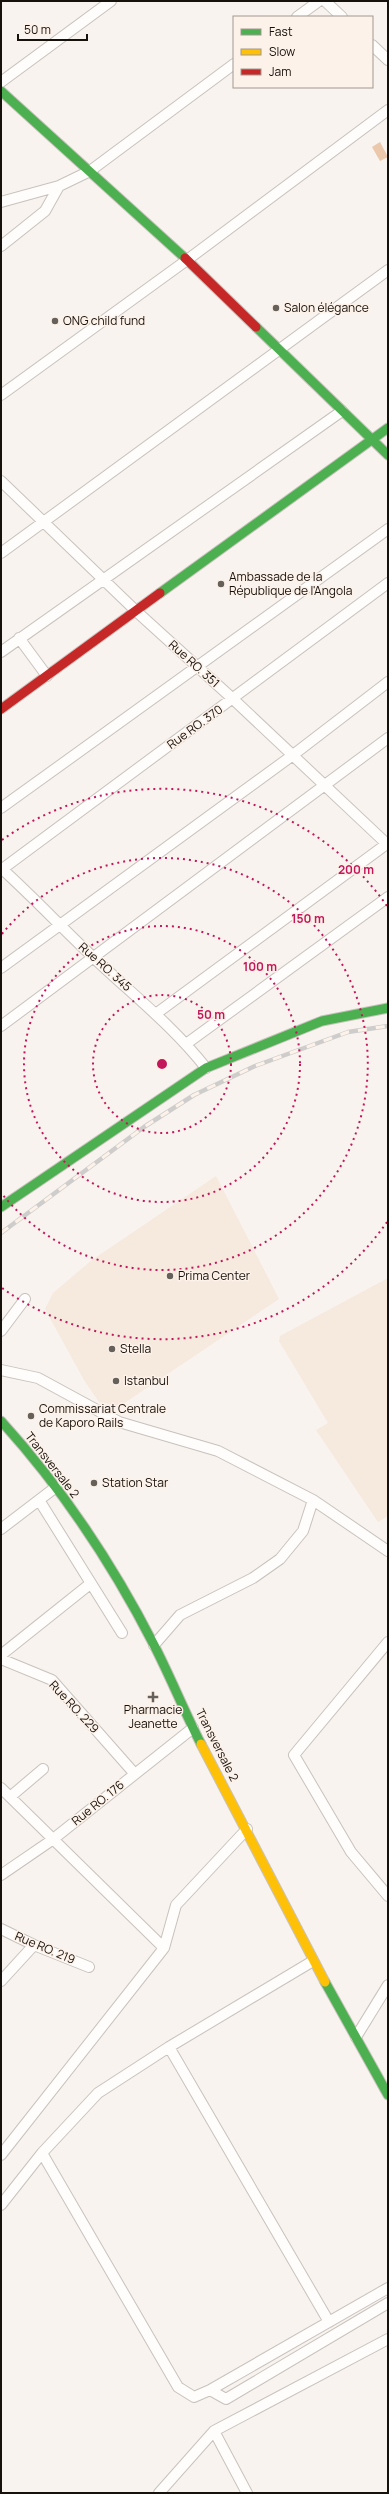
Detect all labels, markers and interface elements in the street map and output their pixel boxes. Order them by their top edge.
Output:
scale bar [18,16,87,42]
legend [233,16,373,88]
text: 50 m [24,21,51,38]
text: Fast [269,23,293,40]
text: Slow [269,43,295,60]
text: Jam [269,63,291,80]
place label: Salon élégance [284,299,369,316]
marker: Salon élégance [271,303,281,313]
place label: ONG child fund [63,312,145,329]
marker: ONG child fund [50,316,60,326]
place label: Ambassade de la République de l'Angola [229,568,352,599]
marker: Ambassade de la République de l'Angola [216,579,226,589]
street label: Rue RO. 351 [165,636,224,691]
street label: Rue RO. 370 [163,701,226,753]
text: 200 m [338,861,374,878]
text: 150 m [291,910,325,927]
street label: Rue RO. 345 [75,938,136,995]
text: 100 m [243,958,277,975]
text: 50 m [197,1006,225,1023]
centre of rings [155,1057,169,1071]
place label: Prima Center [178,1267,251,1284]
marker: Prima Center [165,1271,175,1281]
place label: Stella [120,1340,151,1357]
marker: Stella [107,1344,117,1354]
place label: Istanbul [124,1372,169,1389]
marker: Istanbul [111,1376,121,1386]
place label: Commissariat Centrale de Kaporo Rails [39,1400,166,1431]
marker: Commissariat Centrale de Kaporo Rails [26,1411,36,1421]
street label: Transversale 2 [21,1428,84,1501]
place label: Station Star [102,1474,169,1491]
marker: Station Star [89,1478,99,1488]
street label: Rue RO. 229 [46,1677,103,1737]
marker: Pharmacie Jeanette [148,1692,158,1702]
place label: Pharmacie Jeanette [124,1701,182,1732]
street label: Transversale 2 [192,1706,243,1784]
street label: Rue RO. 176 [68,1776,128,1829]
street label: Rue RO. 219 [12,1927,78,1968]

